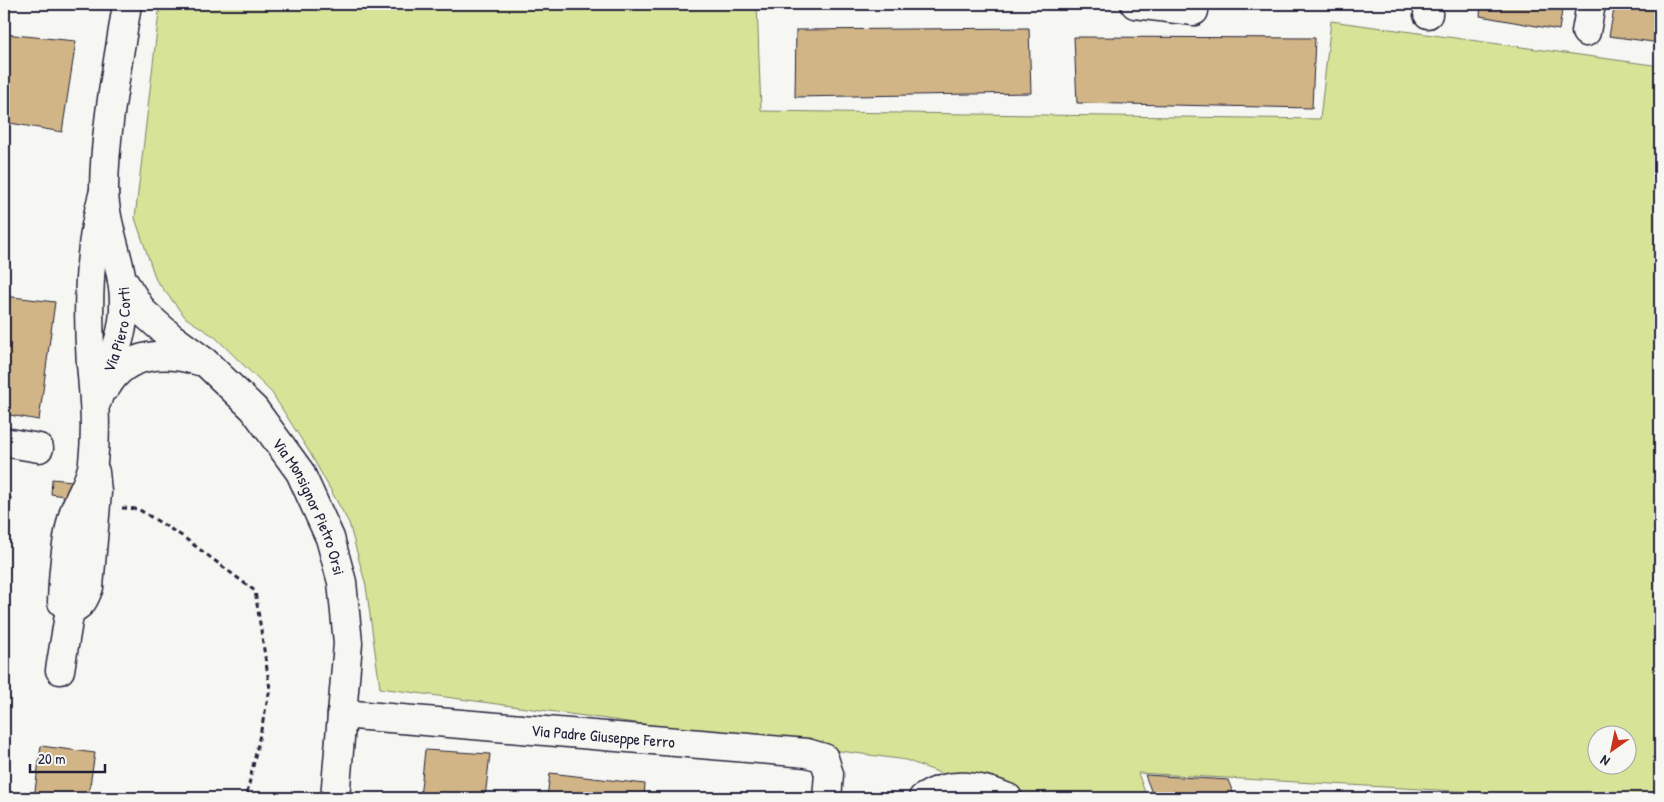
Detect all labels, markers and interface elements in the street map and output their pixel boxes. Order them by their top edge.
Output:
street label: Via Piero Corti [97,286,135,375]
street label: Via Monsignor Pietro Orsi [268,433,351,578]
street label: Via Padre Giuseppe Ferro [530,719,676,753]
north arrow [1586,724,1636,774]
scale bar [30,742,105,774]
text: 20 m [38,748,65,769]
text: N [1596,751,1613,771]

